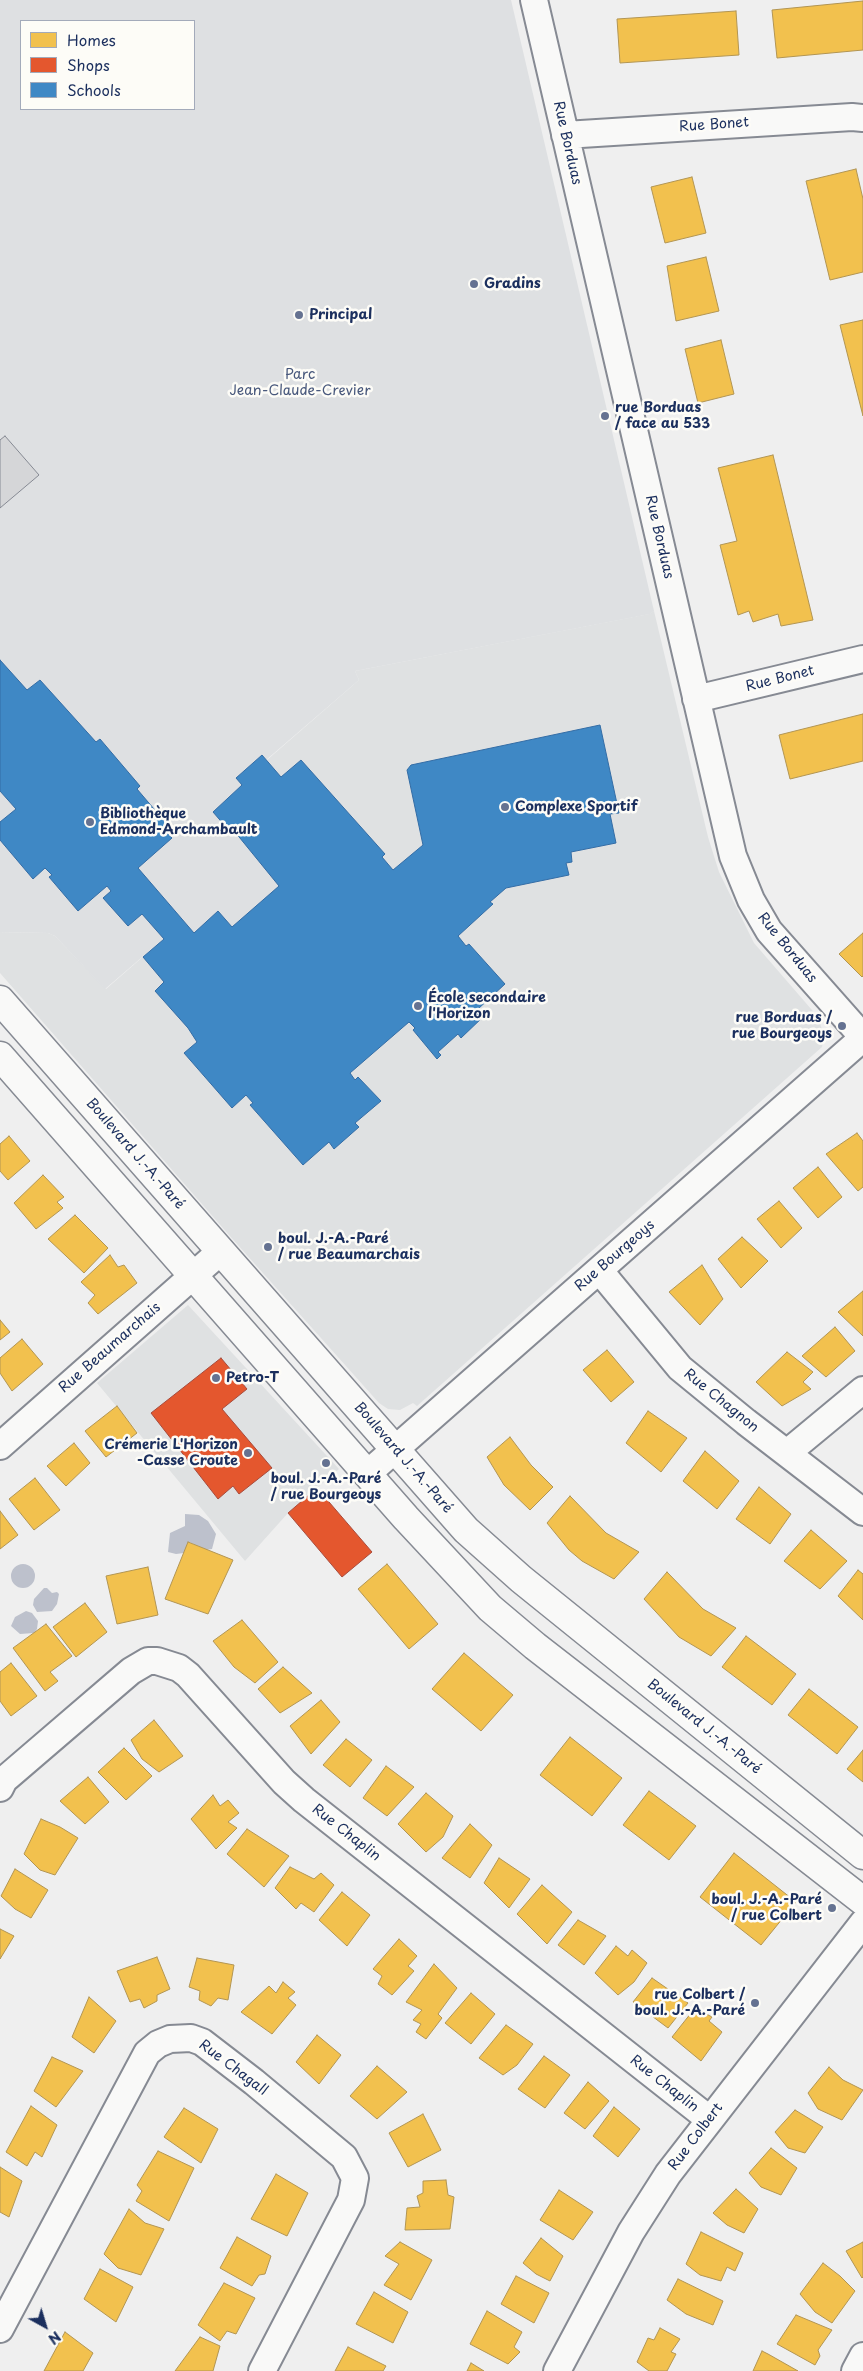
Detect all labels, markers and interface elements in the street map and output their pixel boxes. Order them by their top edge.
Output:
legend [20,20,195,110]
text: Homes [67,28,116,51]
text: Shops [67,53,110,76]
text: Schools [67,78,121,101]
street label: Rue Borduas [549,100,585,186]
street label: Rue Bonet [679,114,749,136]
place label: Gradins [484,276,541,292]
marker: Gradins [468,278,480,290]
place label: Principal [309,307,372,323]
marker: Principal [293,309,305,321]
park label: Parc Jean-Claude-Crevier [229,367,371,400]
place label: rue Borduas / face au 533 [615,400,710,432]
marker: rue Borduas / face au 533 [599,410,611,422]
street label: Rue Borduas [641,494,677,580]
street label: Rue Bonet [744,662,816,696]
place label: Complexe Sportif [515,799,638,815]
marker: Complexe Sportif [499,801,511,813]
place label: Bibliothèque Edmond-Archambault [100,806,257,839]
marker: Bibliothèque Edmond-Archambault [84,816,96,828]
street label: Rue Borduas [754,910,820,986]
place label: École secondaire l'Horizon [428,990,546,1022]
marker: École secondaire l'Horizon [412,1000,424,1012]
place label: rue Borduas / rue Bourgeoys [732,1010,832,1042]
marker: rue Borduas / rue Bourgeoys [836,1020,848,1032]
street label: Boulevard J.-A.-Paré [82,1095,188,1213]
street label: Rue Bourgeoys [572,1217,658,1295]
place label: boul. J.-A.-Paré / rue Beaumarchais [278,1231,420,1264]
marker: boul. J.-A.-Paré / rue Beaumarchais [262,1241,274,1253]
street label: Rue Beaumarchais [56,1299,164,1397]
street label: Rue Chagnon [680,1366,762,1436]
place label: Petro-T [226,1370,279,1386]
marker: Petro-T [210,1372,222,1384]
street label: Boulevard J.-A.-Paré [350,1399,456,1517]
place label: Crémerie L'Horizon -Casse Croute [104,1437,238,1470]
marker: Crémerie L'Horizon -Casse Croute [242,1447,254,1459]
marker: boul. J.-A.-Paré / rue Bourgeoys [320,1457,332,1469]
place label: boul. J.-A.-Paré / rue Bourgeoys [271,1471,381,1504]
street label: Boulevard J.-A.-Paré [644,1676,764,1778]
street label: Rue Chaplin [308,1801,384,1865]
place label: boul. J.-A.-Paré / rue Colbert [711,1892,822,1924]
marker: boul. J.-A.-Paré / rue Colbert [826,1902,838,1914]
place label: rue Colbert / boul. J.-A.-Paré [634,1987,745,2020]
marker: rue Colbert / boul. J.-A.-Paré [749,1997,761,2009]
street label: Rue Chagall [195,2037,271,2099]
street label: Rue Chaplin [626,2052,702,2116]
street label: Rue Colbert [665,2100,727,2174]
north arrow [20,2301,70,2351]
text: N [44,2326,66,2350]

